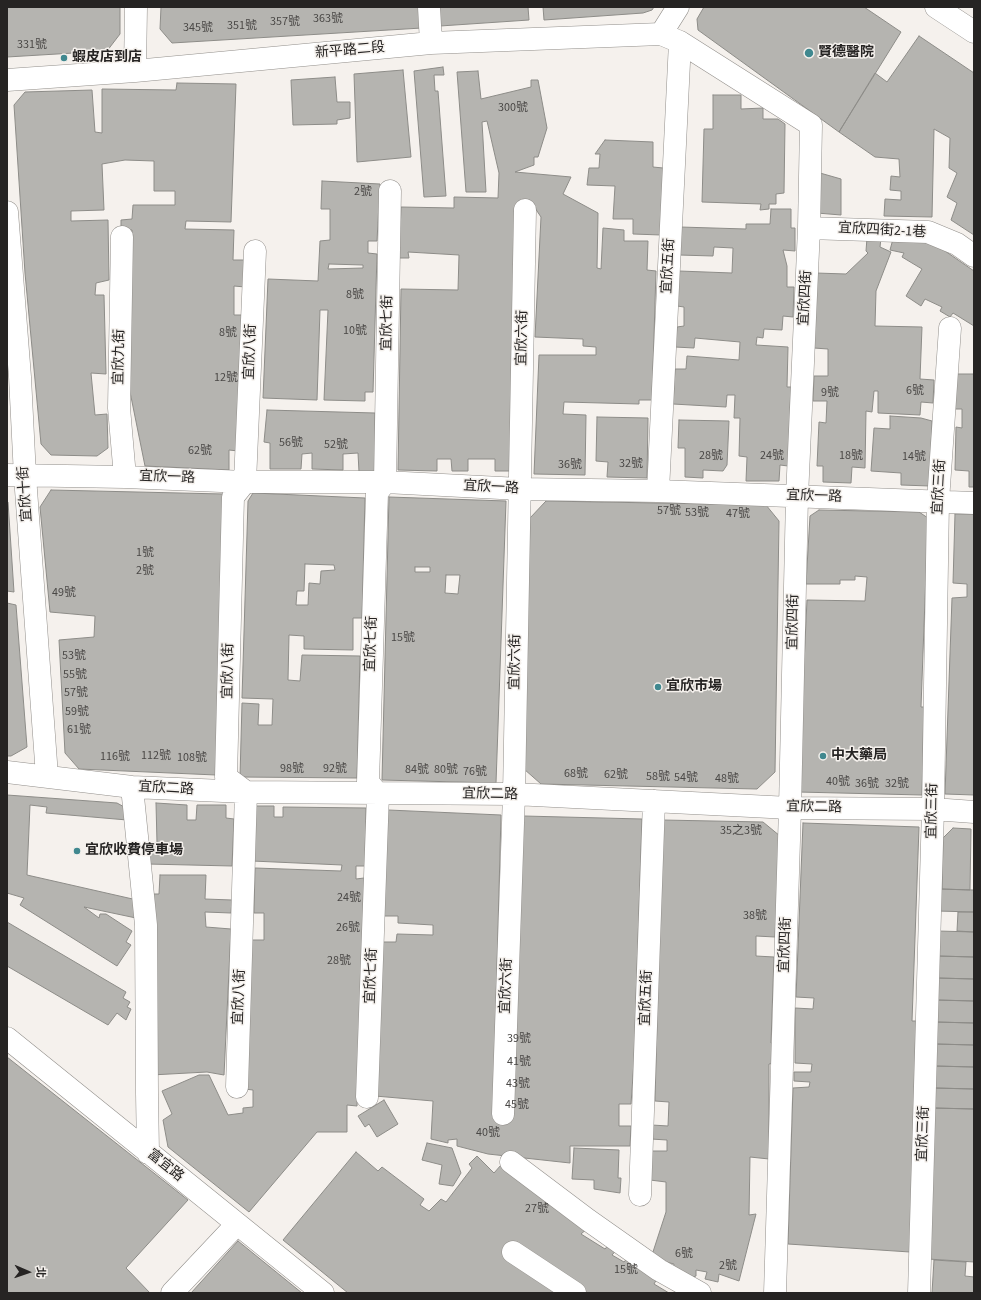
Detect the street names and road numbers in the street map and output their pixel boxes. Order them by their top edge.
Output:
street label: 新平路二段 [314,40,386,62]
street label: 宜欣四街2-1巷 [837,220,927,242]
street label: 宜欣五街 [659,238,679,294]
street label: 宜欣四街 [796,270,816,326]
street label: 宜欣七街 [379,295,397,351]
street label: 宜欣六街 [514,310,532,366]
street label: 宜欣八街 [242,324,260,380]
street label: 宜欣九街 [111,329,129,385]
street label: 宜欣三街 [930,459,950,515]
street label: 宜欣十街 [16,465,36,523]
street label: 宜欣一路 [139,469,195,487]
street label: 宜欣一路 [463,478,519,498]
street label: 宜欣一路 [786,488,842,506]
street label: 宜欣四街 [785,594,803,650]
street label: 宜欣七街 [363,616,381,672]
street label: 宜欣六街 [507,634,525,690]
street label: 宜欣八街 [220,643,238,699]
street label: 宜欣二路 [138,779,194,799]
street label: 宜欣三街 [924,783,942,839]
street label: 宜欣二路 [462,786,518,804]
street label: 宜欣二路 [786,799,842,817]
street label: 宜欣四街 [777,917,795,973]
street label: 宜欣七街 [363,948,381,1004]
street label: 宜欣六街 [498,958,516,1014]
street label: 宜欣八街 [231,969,249,1025]
street label: 宜欣五街 [638,970,656,1026]
street label: 宜欣三街 [915,1106,933,1162]
street label: 富宜路 [143,1146,187,1186]

